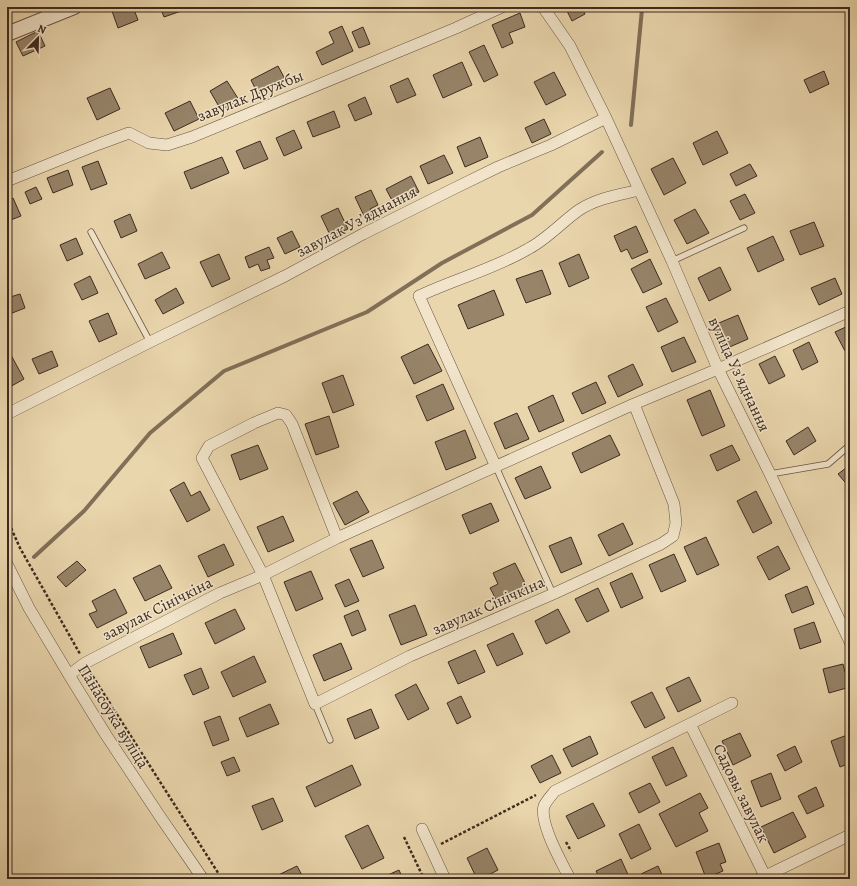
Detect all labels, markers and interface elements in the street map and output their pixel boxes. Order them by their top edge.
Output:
north arrow [18,18,58,58]
text: N [35,21,48,38]
street label: завулак Дружбы [194,65,307,127]
street label: завулак Узʼяднання [292,181,421,263]
street label: вуліца Узʼяднання [703,313,775,436]
street label: завулак Сінічкіна [99,571,217,646]
street label: завулак Сінічкіна [429,571,549,641]
street label: Панасоўка вуліца [72,660,154,773]
street label: Садовы завулак [708,740,775,847]

